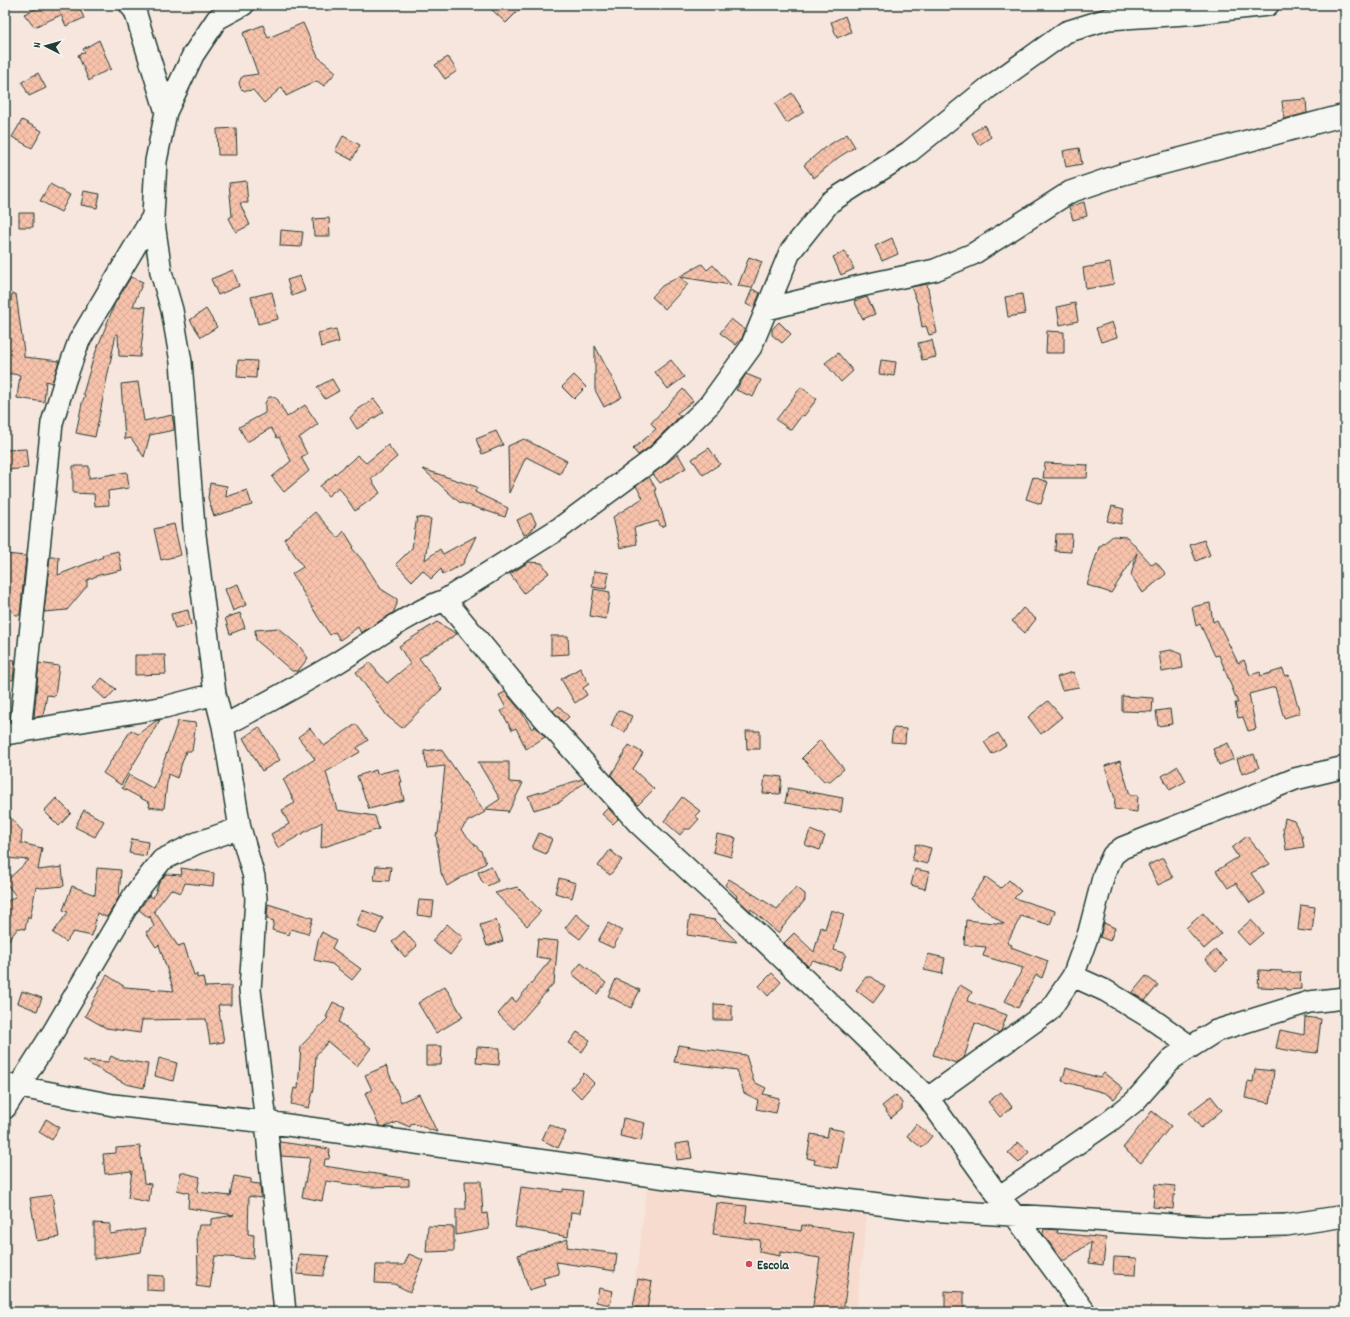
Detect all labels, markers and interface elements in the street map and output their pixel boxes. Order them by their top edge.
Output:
north arrow [26,26,66,66]
text: N [30,41,46,49]
place label: Escola [757,1257,789,1276]
marker: Escola [744,1259,754,1269]

